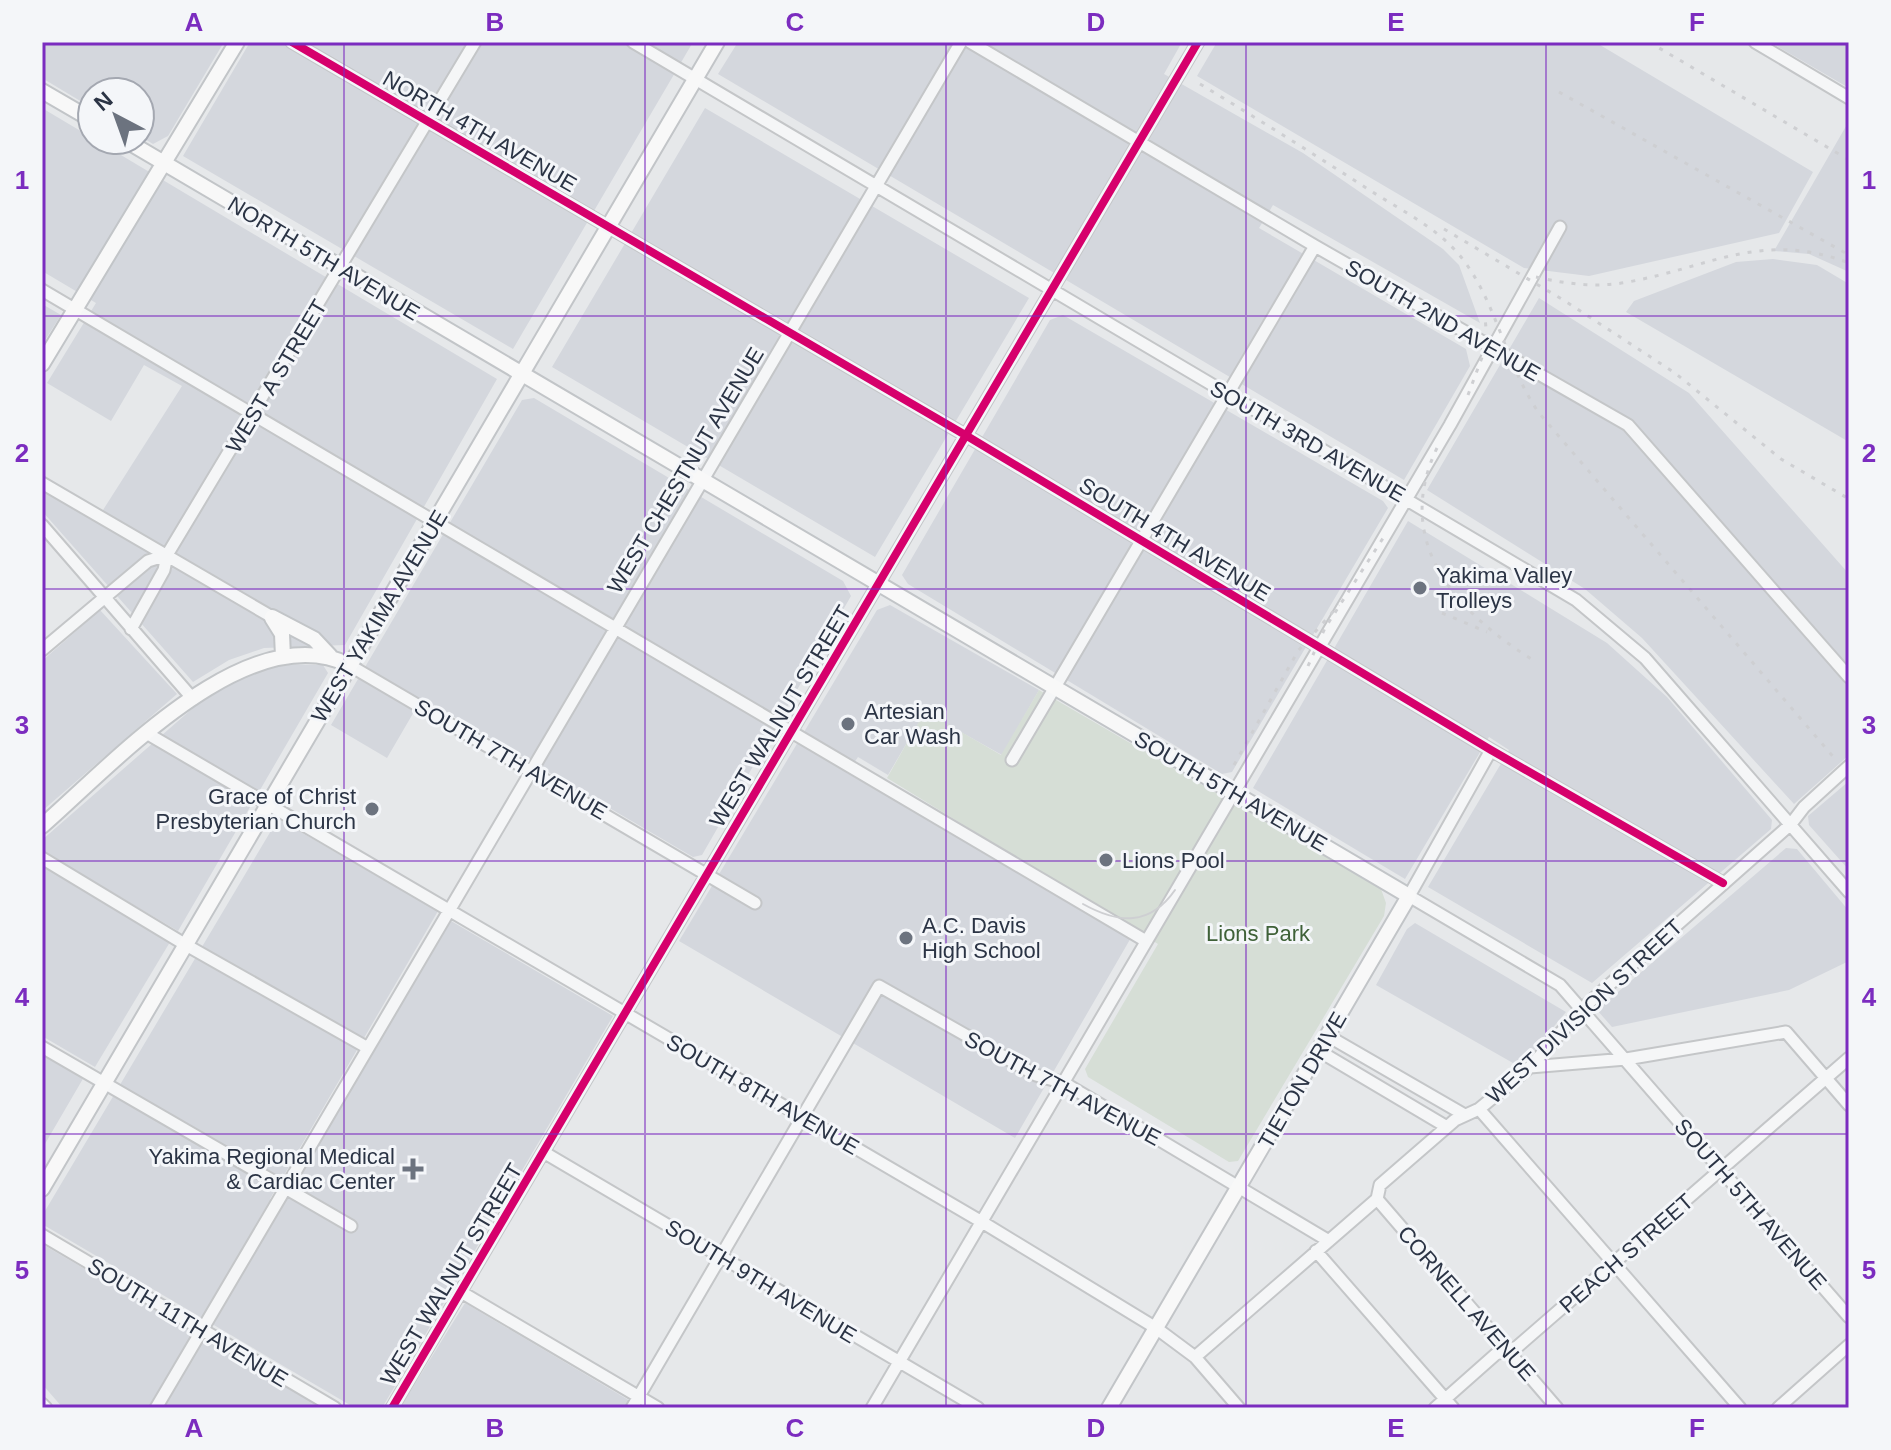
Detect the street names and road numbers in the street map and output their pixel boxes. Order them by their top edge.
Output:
street label: NORTH 4TH AVENUE [379,66,581,197]
street label: NORTH 5TH AVENUE [223,191,424,326]
street label: SOUTH 2ND AVENUE [1341,254,1545,386]
street label: WEST A STREET [221,295,332,457]
street label: WEST CHESTNUT AVENUE [602,343,769,598]
street label: SOUTH 3RD AVENUE [1206,375,1410,507]
street label: SOUTH 4TH AVENUE [1075,472,1275,606]
street label: WEST YAKIMA AVENUE [306,506,453,727]
street label: WEST WALNUT STREET [704,601,857,831]
street label: SOUTH 7TH AVENUE [410,694,612,825]
street label: SOUTH 5TH AVENUE [1130,726,1332,857]
street label: WEST DIVISION STREET [1481,914,1687,1109]
street label: TIETON DRIVE [1253,1007,1352,1153]
street label: SOUTH 7TH AVENUE [960,1026,1165,1151]
street label: SOUTH 8TH AVENUE [662,1029,864,1160]
street label: SOUTH 5TH AVENUE [1670,1114,1832,1295]
street label: WEST WALNUT STREET [375,1159,528,1389]
street label: PEACH STREET [1554,1189,1698,1318]
street label: SOUTH 9TH AVENUE [661,1214,861,1348]
street label: CORNELL AVENUE [1393,1221,1541,1386]
street label: SOUTH 11TH AVENUE [83,1253,292,1392]

